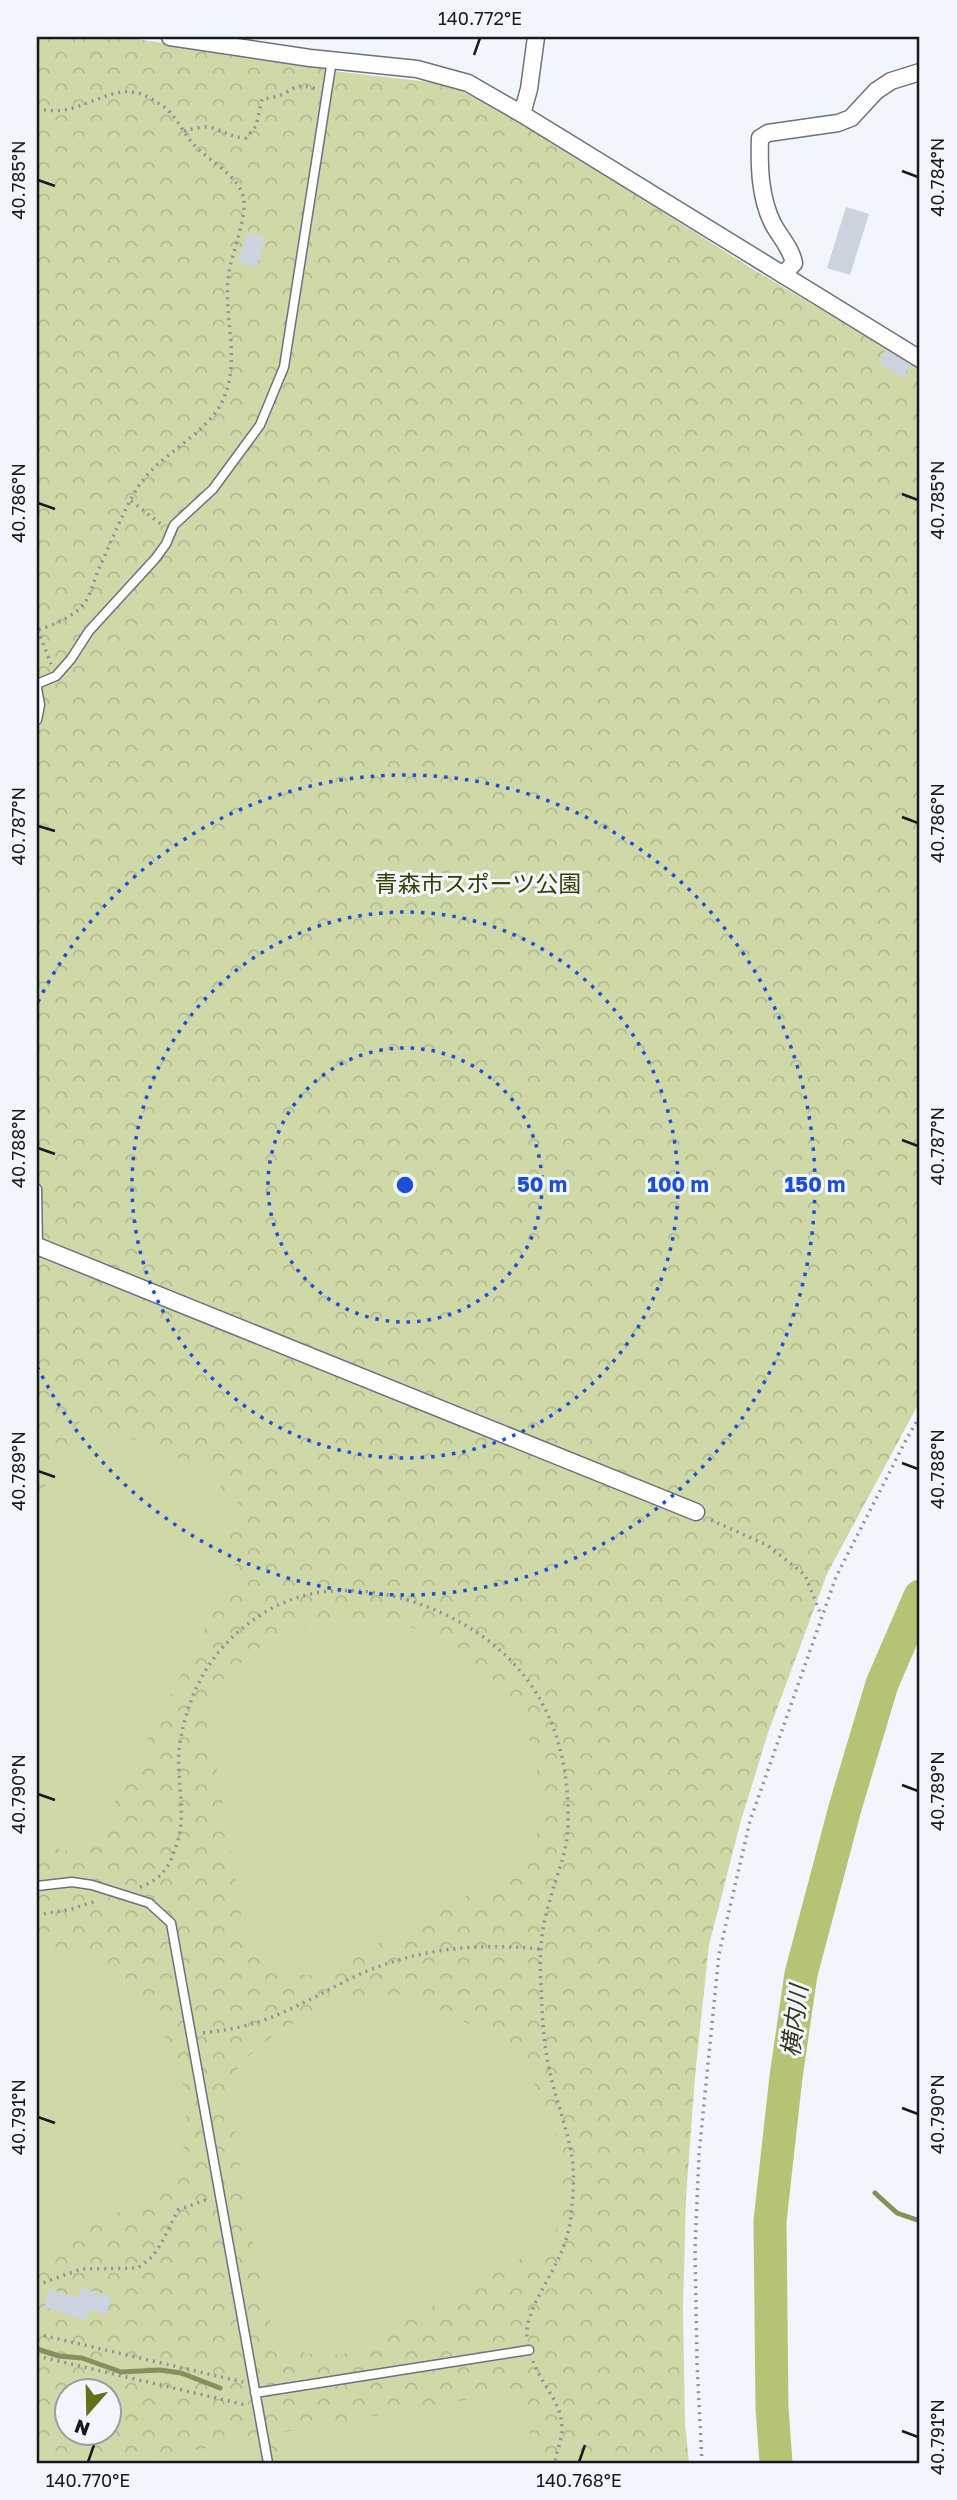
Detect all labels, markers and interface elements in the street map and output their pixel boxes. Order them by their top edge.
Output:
text: 140.772°E [438,7,522,29]
text: 40.784°N [926,138,948,216]
text: 40.785°N [7,140,29,220]
text: 40.785°N [926,460,948,540]
text: 40.786°N [7,463,29,543]
text: 40.786°N [926,783,948,863]
text: 40.787°N [7,787,29,865]
park label: 青森市スポーツ公園 [375,869,581,897]
text: 40.787°N [926,1107,948,1185]
text: 40.788°N [7,1108,29,1188]
text: 50 m [517,1171,567,1197]
text: 100 m [647,1171,709,1197]
text: 150 m [785,1171,845,1197]
centre of rings [393,1173,417,1197]
text: 40.788°N [926,1429,948,1509]
text: 40.789°N [7,1431,29,1511]
text: 40.789°N [926,1751,948,1831]
text: 40.790°N [7,1754,29,1834]
water label: 横内川 [775,1980,813,2058]
text: 40.790°N [926,2074,948,2154]
text: 40.791°N [7,2079,29,2155]
north arrow [52,2378,122,2448]
text: 40.791°N [926,2399,948,2475]
text: N [71,2415,93,2442]
text: 140.770°E [46,2469,130,2491]
text: 140.768°E [536,2469,622,2491]

